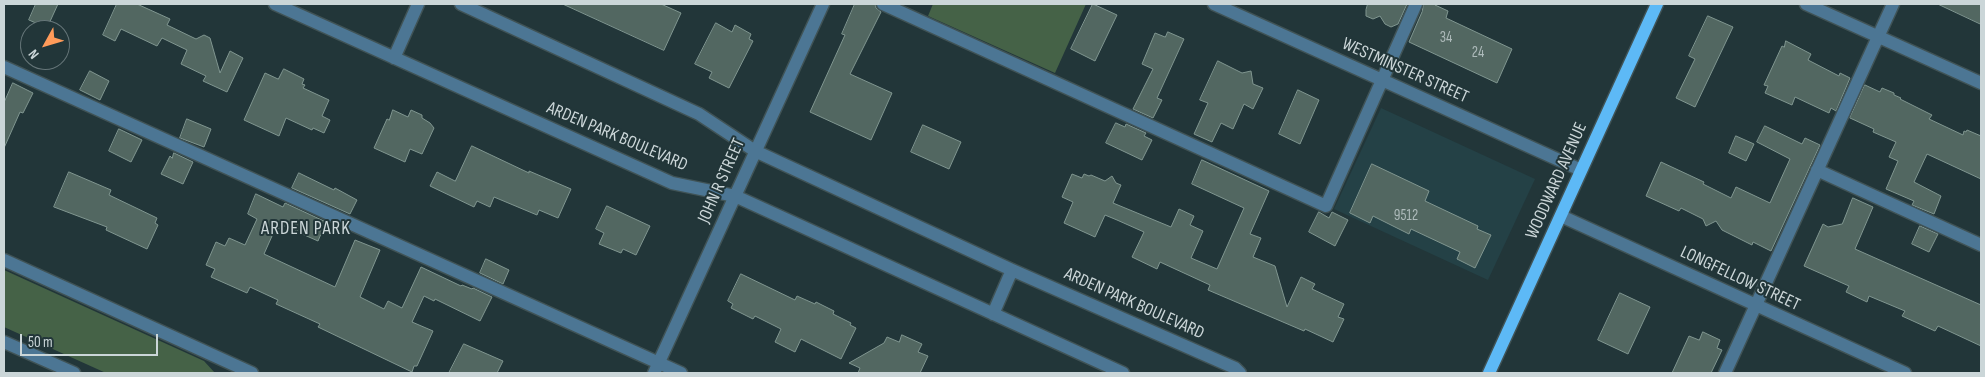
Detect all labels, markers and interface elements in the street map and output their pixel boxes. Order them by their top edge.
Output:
north arrow [20,20,70,70]
house number: 34 [1440,29,1452,47]
street label: WESTMINSTER STREET [1338,33,1472,109]
house number: 24 [1472,44,1484,62]
text: N [25,46,43,62]
street label: ARDEN PARK BOULEVARD [543,98,691,176]
street label: WOODWARD AVENUE [1522,119,1592,243]
street label: JOHN R STREET [694,135,750,227]
house number: 9512 [1394,207,1418,225]
district label: ARDEN PARK [260,218,352,240]
street label: LONGFELLOW STREET [1677,242,1803,316]
street label: ARDEN PARK BOULEVARD [1061,263,1207,345]
scale bar [22,324,160,356]
text: 50 m [28,333,53,352]

